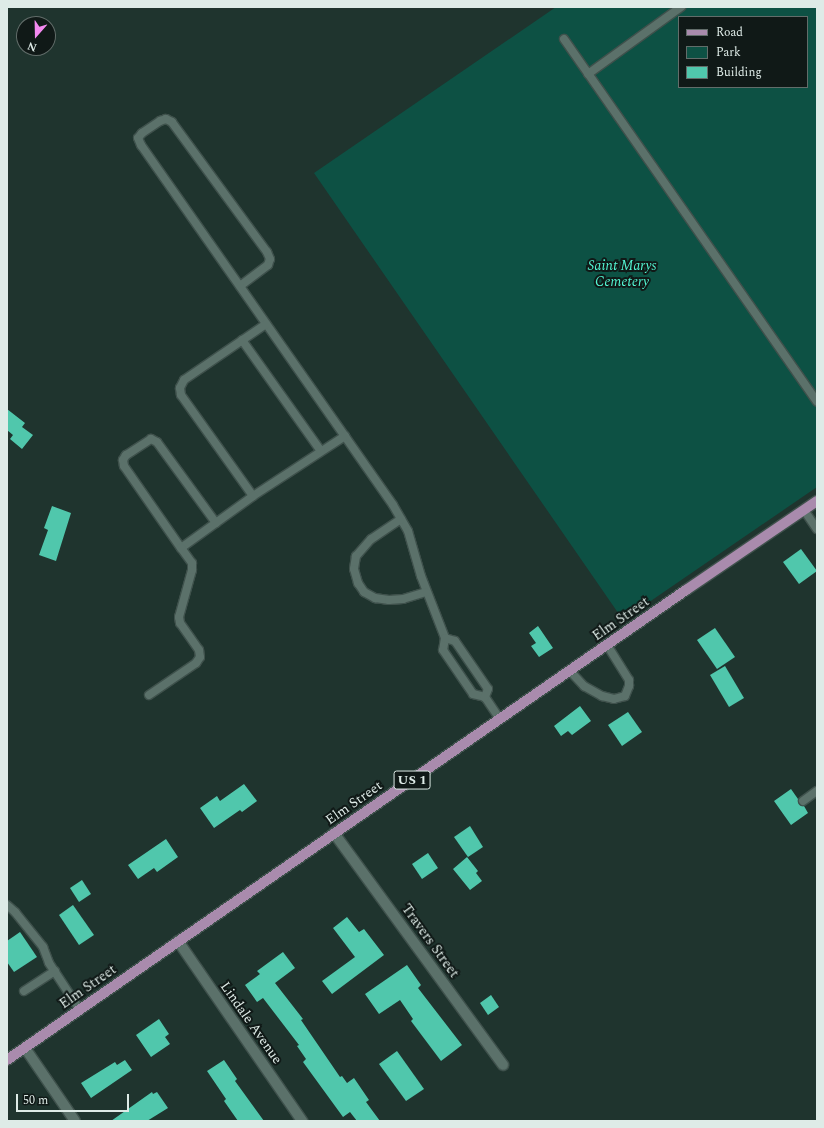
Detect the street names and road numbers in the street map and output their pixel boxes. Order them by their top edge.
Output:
street label: Elm Street [589,593,653,645]
road number: US 1 [393,769,431,791]
street label: Elm Street [322,777,386,829]
street label: Travers Street [398,901,462,981]
street label: Elm Street [56,961,120,1013]
street label: Lindale Avenue [216,979,286,1067]

